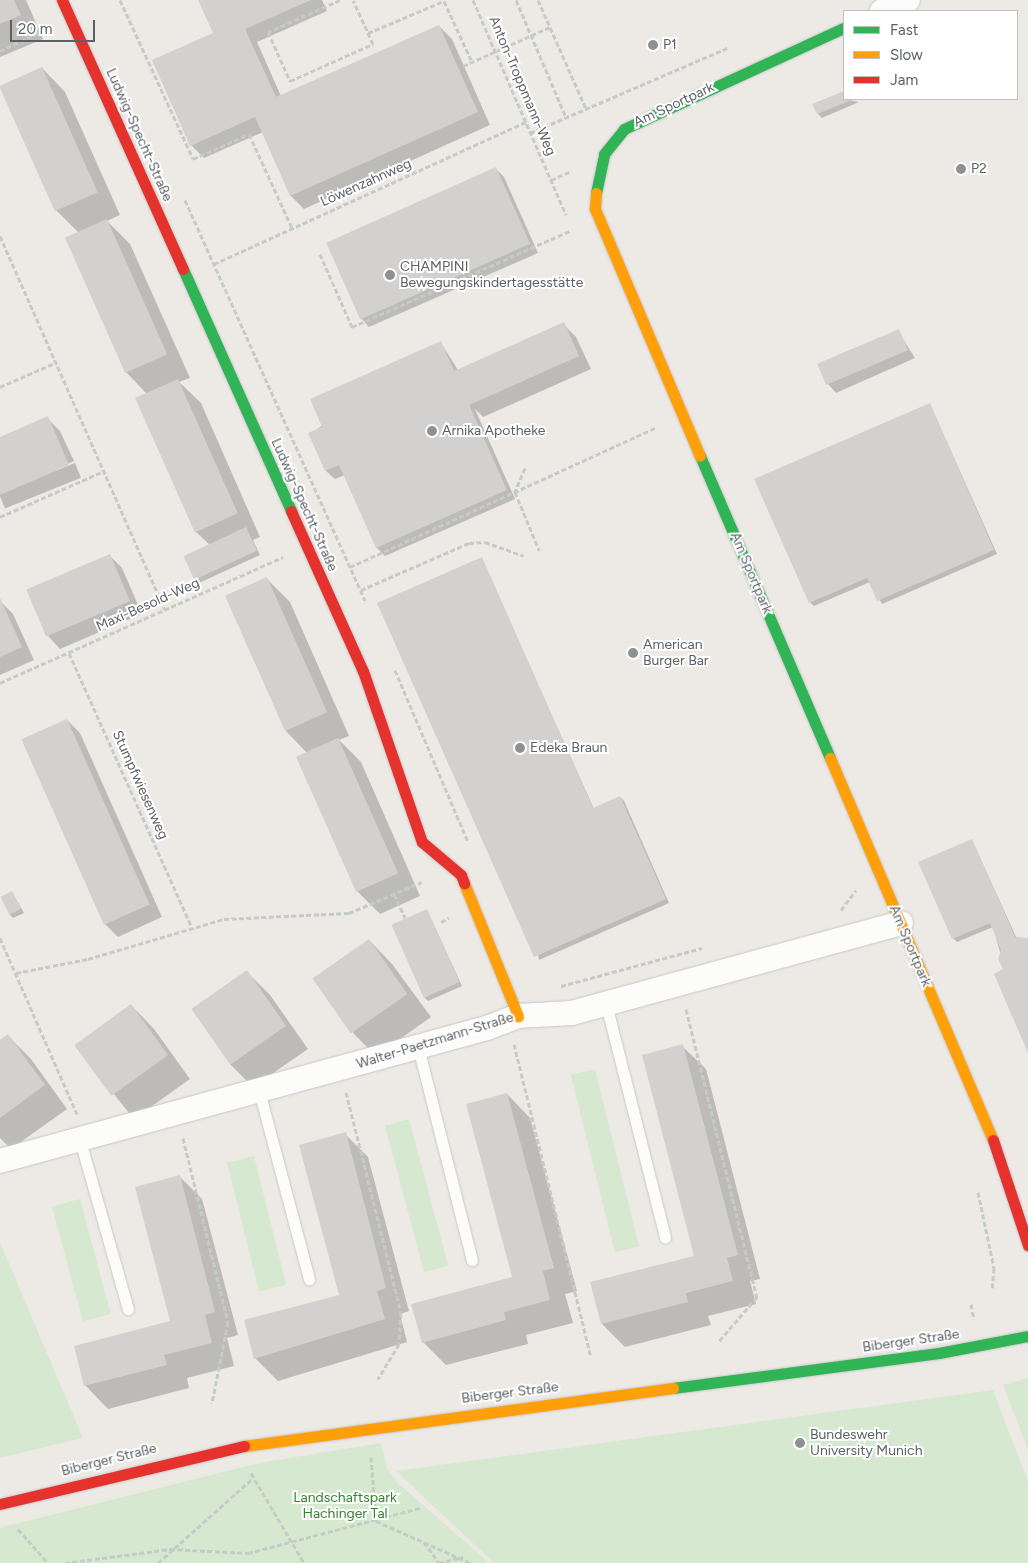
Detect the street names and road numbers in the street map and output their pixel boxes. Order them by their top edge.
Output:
street label: Anton-Troppmann-Weg [485,14,559,158]
street label: Ludwig-Specht-Straße [102,66,176,204]
street label: Am Sportpark [631,79,717,131]
street label: Löwenzahnweg [318,155,414,211]
street label: Ludwig-Specht-Straße [267,436,341,574]
street label: Am Sportpark [726,530,776,616]
street label: Maxi-Besold-Weg [94,575,202,635]
street label: Stumpfwiesenweg [108,728,172,842]
street label: Am Sportpark [885,903,935,989]
street label: Walter-Paetzmann-Straße [354,1009,516,1073]
street label: Biberger Straße [861,1326,961,1356]
street label: Biberger Straße [460,1379,560,1407]
street label: Biberger Straße [60,1440,158,1480]

